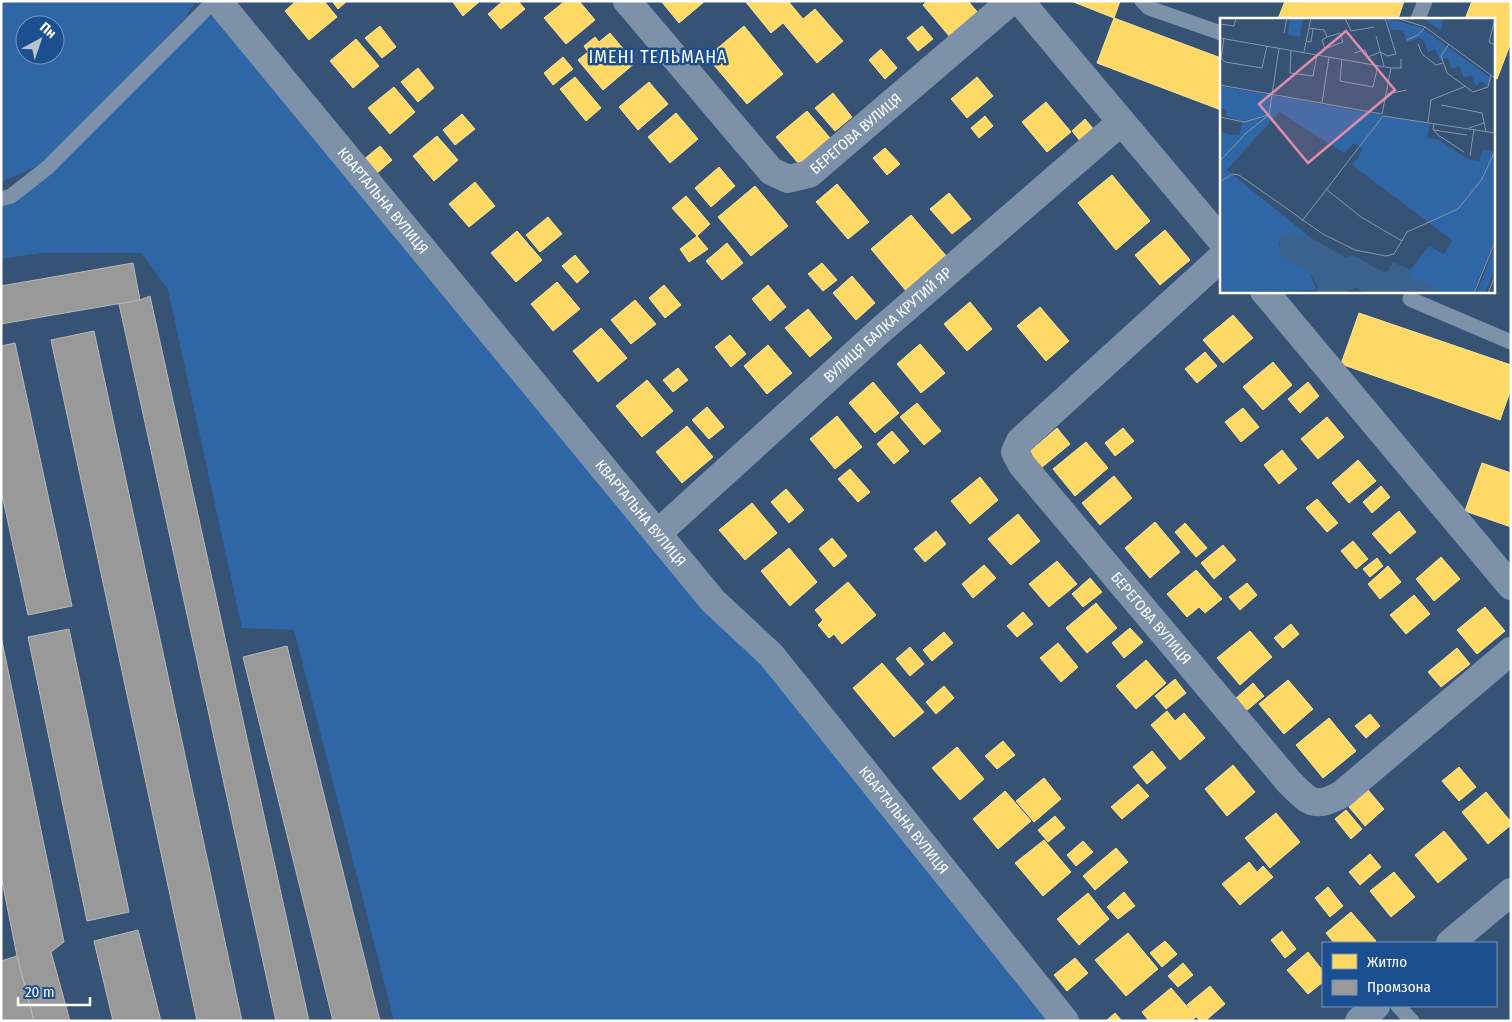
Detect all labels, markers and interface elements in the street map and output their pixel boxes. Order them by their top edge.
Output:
north arrow [15,15,65,65]
inset map [1220,18,1494,292]
text: Пн [36,19,60,42]
district label: ІМЕНІ ТЕЛЬМАНА [588,46,728,68]
street label: БЕРЕГОВА ВУЛИЦЯ [806,90,905,178]
street label: КВАРТАЛЬНА ВУЛИЦЯ [334,144,432,258]
street label: ВУЛИЦЯ БАЛКА КРУТИЙ ЯР [820,263,956,387]
street label: КВАРТАЛЬНА ВУЛИЦЯ [591,456,690,570]
street label: БЕРЕГОВА ВУЛИЦЯ [1107,568,1195,668]
street label: КВАРТАЛЬНА ВУЛИЦЯ [855,763,952,878]
legend [1322,942,1497,1007]
text: Житло [1367,953,1407,971]
scale bar [18,974,90,1006]
text: Промзона [1367,978,1431,996]
text: 20 m [25,983,55,1001]

